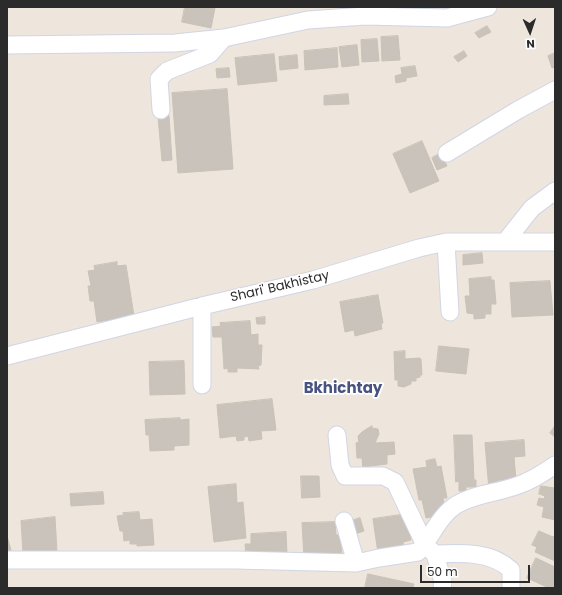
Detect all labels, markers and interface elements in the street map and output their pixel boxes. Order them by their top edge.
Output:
north arrow [510,12,550,52]
text: N [526,36,535,52]
street label: Shari' Bakhistay [229,268,331,306]
district label: Bkhichtay [304,380,382,398]
scale bar [422,557,532,583]
text: 50 m [427,563,458,580]

